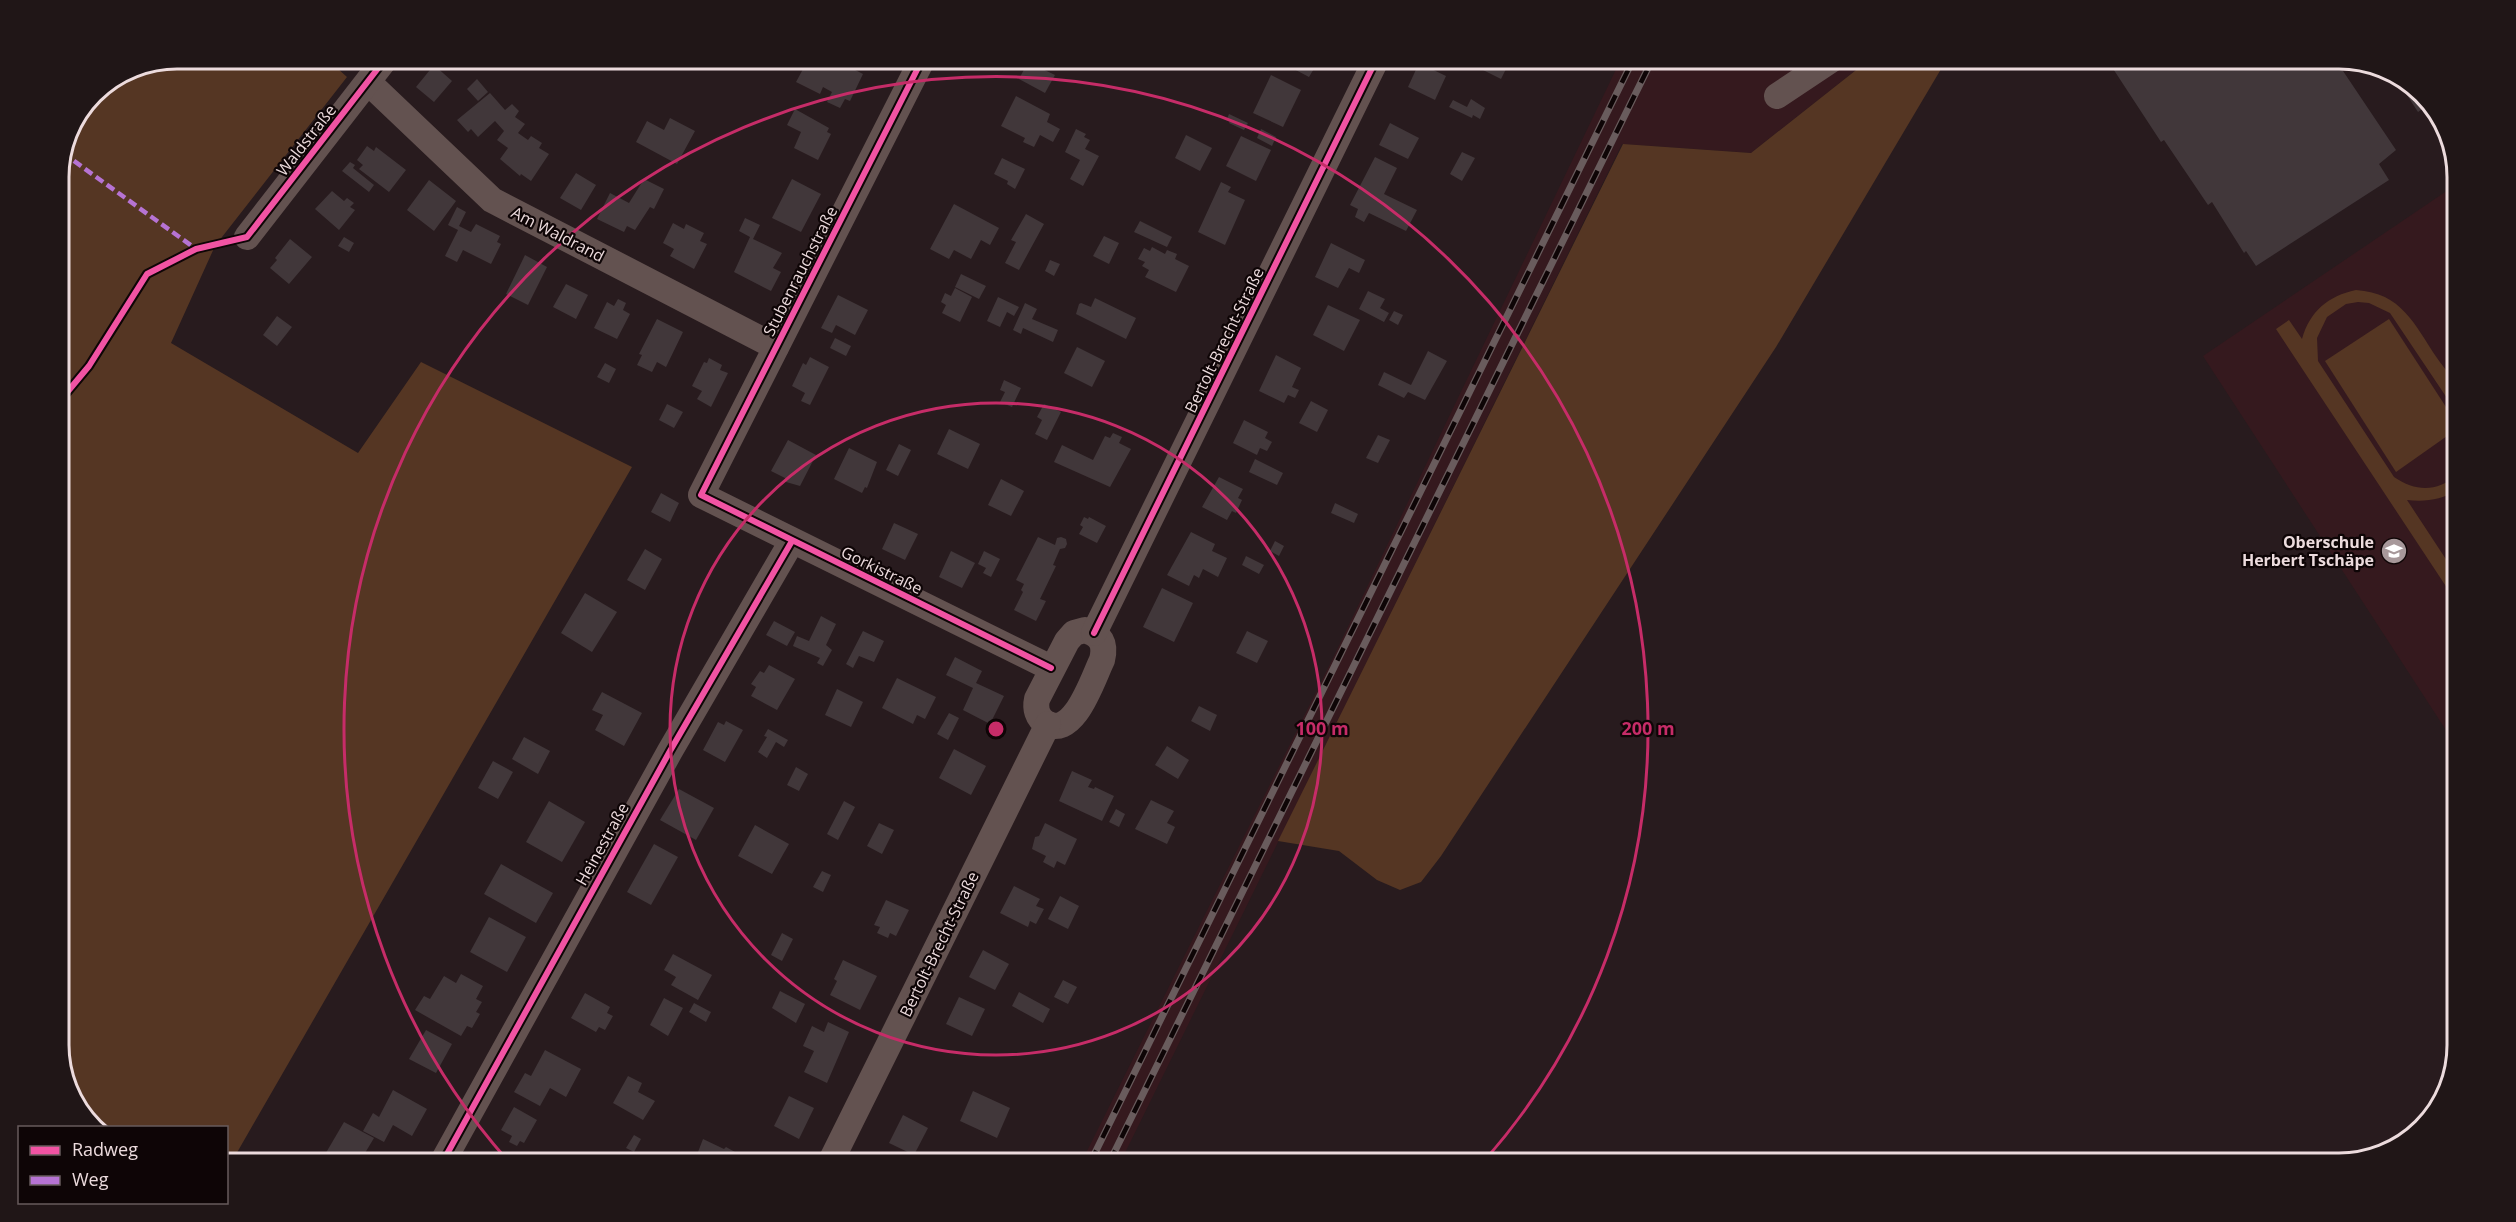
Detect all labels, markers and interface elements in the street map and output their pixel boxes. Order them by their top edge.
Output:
street label: Waldstraße [271,100,341,180]
street label: Am Waldrand [508,201,608,267]
street label: Stubenrauchstraße [758,202,842,340]
street label: Bertolt-Brecht-Straße [1179,264,1269,416]
place label: Oberschule Herbert Tschäpe [2242,531,2374,571]
school or university icon: Oberschule Herbert Tschäpe [2379,536,2409,566]
street label: Gorkistraße [838,541,926,599]
text: 100 m [1295,716,1349,740]
text: 200 m [1621,716,1675,740]
centre of rings [986,719,1006,739]
street label: Heinestraße [570,799,634,889]
street label: Bertolt-Brecht-Straße [894,868,984,1020]
legend [18,1126,228,1204]
text: Radweg [72,1137,138,1161]
text: Weg [72,1167,109,1191]

